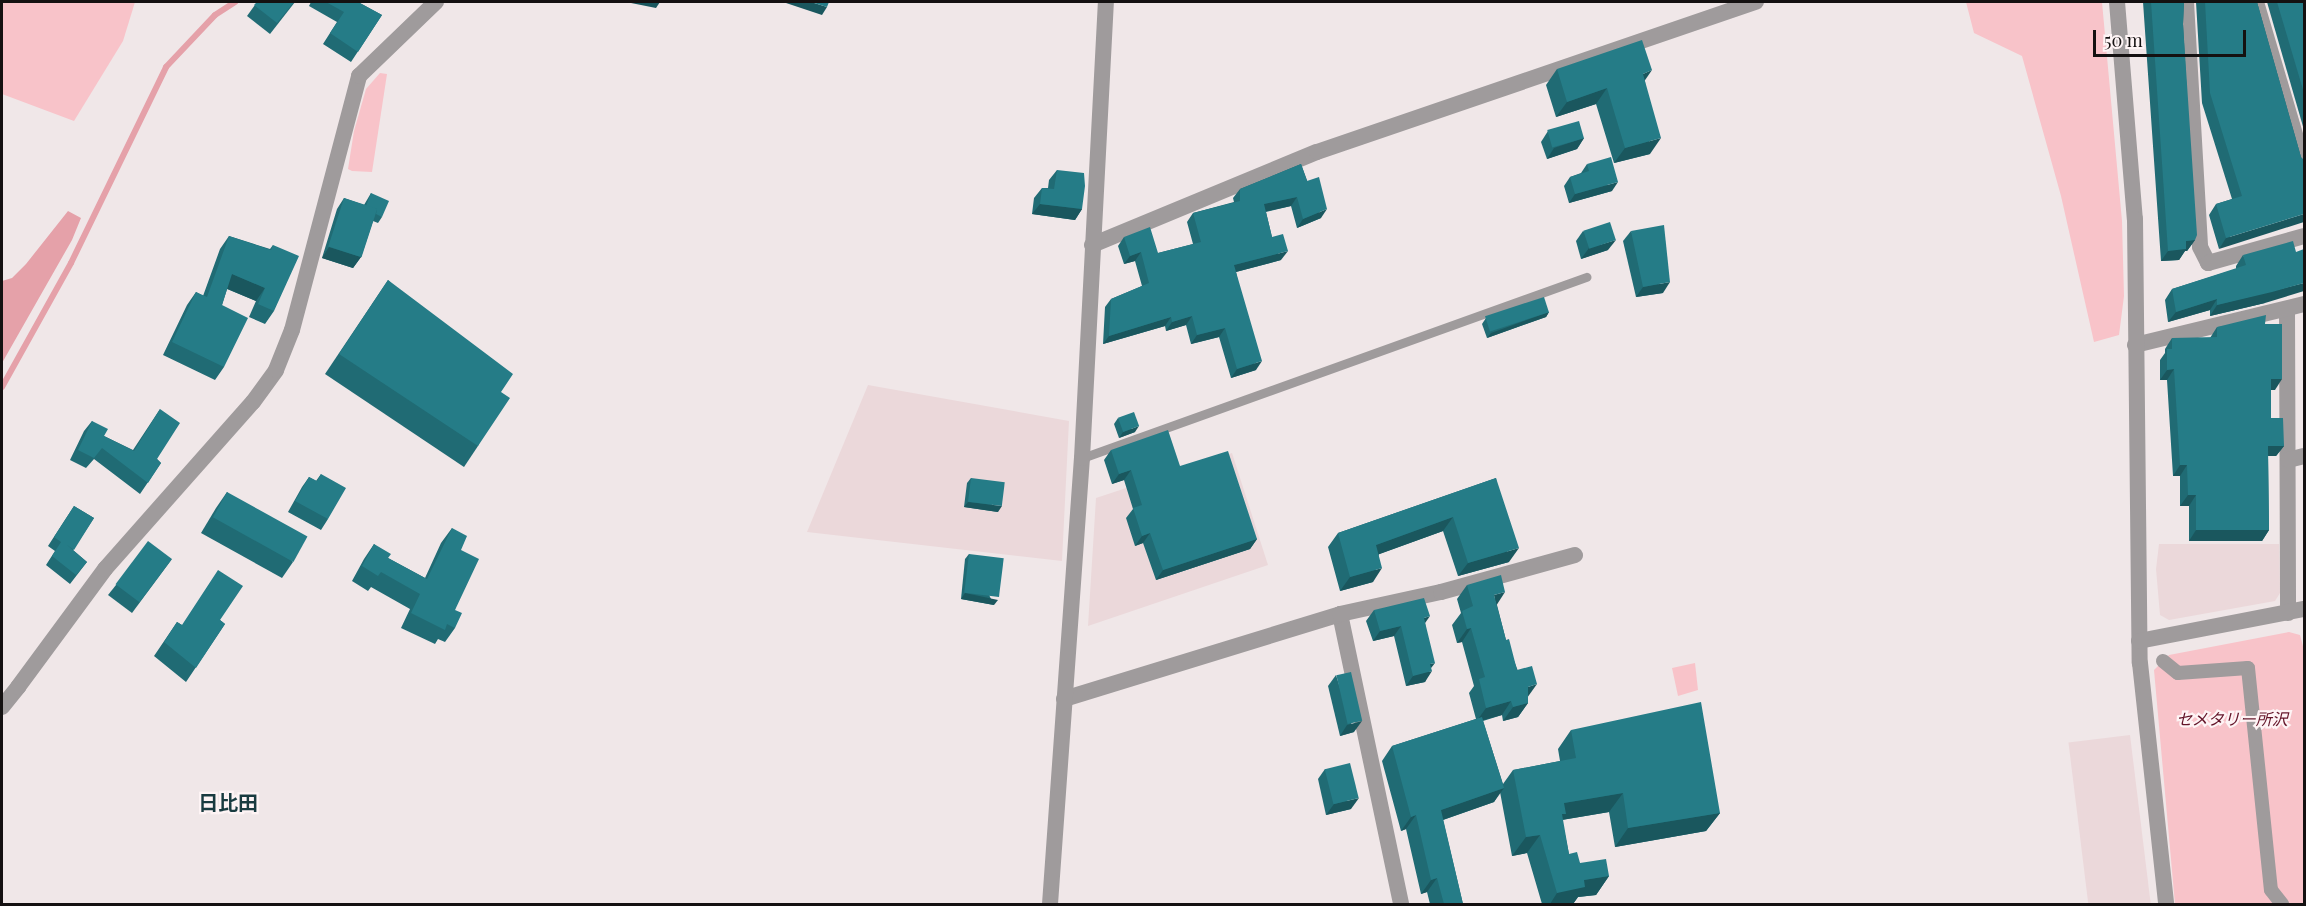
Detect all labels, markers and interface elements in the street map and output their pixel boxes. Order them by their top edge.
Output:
scale bar [2096,18,2249,56]
text: 50 m [2104,28,2143,52]
park label: セメタリー所沢 [2176,709,2288,729]
district label: 日比田 [198,789,258,813]

